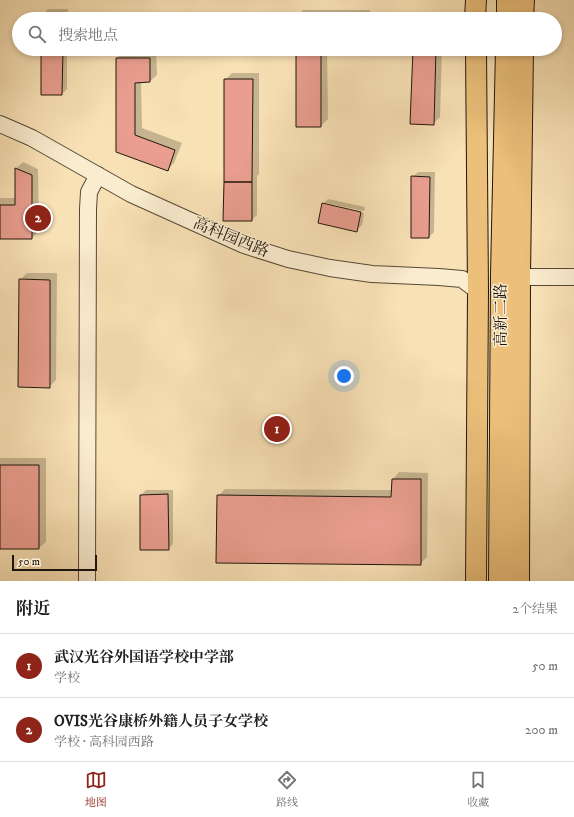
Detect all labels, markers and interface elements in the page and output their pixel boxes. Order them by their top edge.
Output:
search box [12,12,562,56]
icon: search [26,23,48,45]
text: 搜索地点 [58,26,118,45]
pin: 2 [25,203,51,233]
street label: 高科园西路 [190,213,272,261]
street label: 高新二路 [491,283,511,347]
your location [334,366,354,386]
pin: 1 [264,414,290,444]
scale bar [12,553,97,572]
text: 50 m [18,555,40,569]
text: 附近 [16,598,50,620]
text: 2个结果 [513,601,558,617]
text: 武汉光谷外国语学校中学部 [54,648,234,667]
text: 1 [27,658,31,674]
text: 50 m [532,658,558,674]
text: 学校 [54,670,80,686]
text: OVIS光谷康桥外籍人员子女学校 [54,712,268,731]
text: 2 [26,722,32,738]
text: 200 m [525,722,558,738]
text: 学校 · 高科园西路 [54,734,154,750]
tab: 地图 [85,769,107,810]
tab: 路线 [276,769,298,810]
tab: 收藏 [467,769,489,810]

